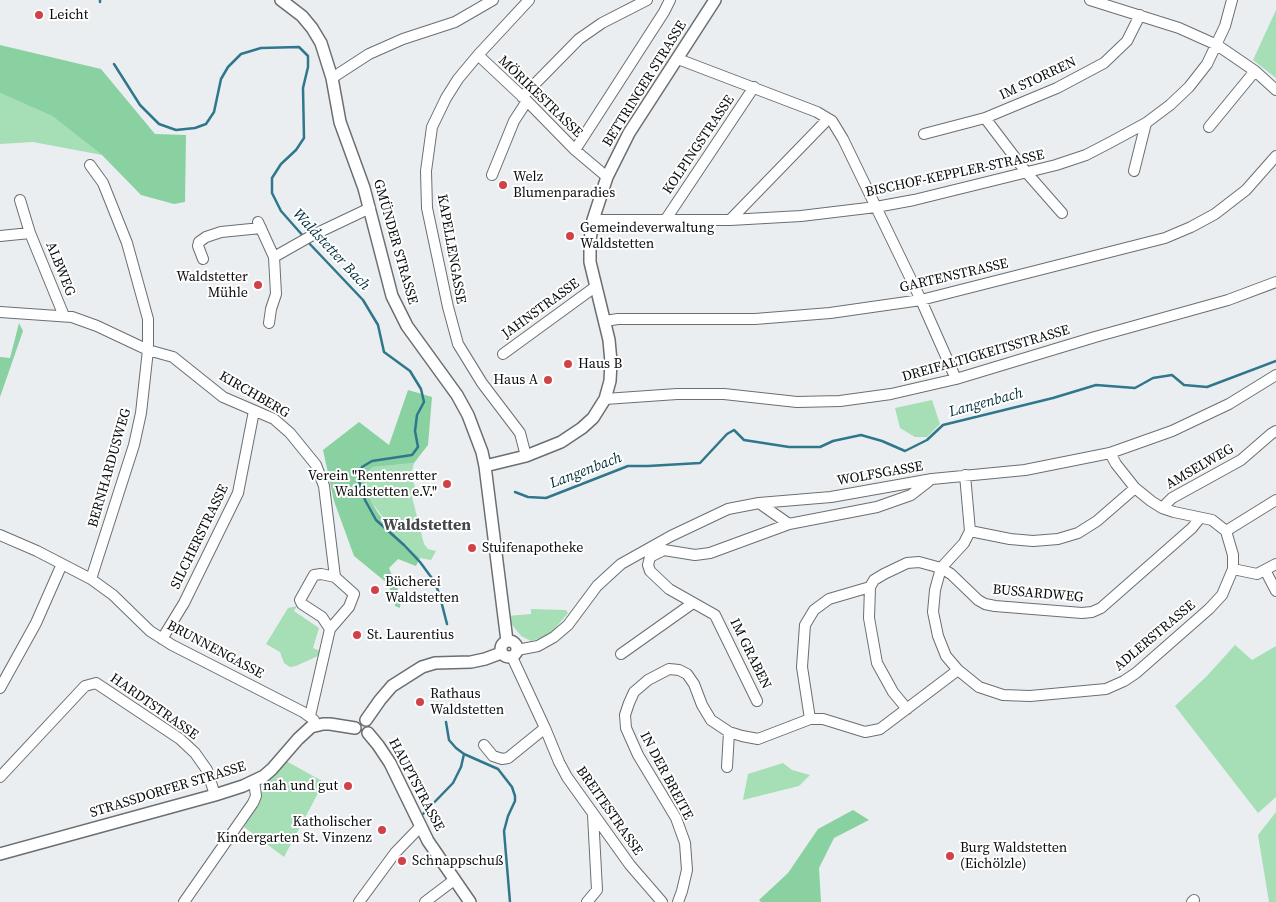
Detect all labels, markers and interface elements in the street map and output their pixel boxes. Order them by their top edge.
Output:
place label: Leicht [49,7,88,23]
marker: Leicht [33,9,45,21]
street label: BETTRINGER STRASSE [599,18,691,150]
street label: MÖRIKESTRASSE [494,53,586,141]
street label: IM STORREN [997,54,1079,104]
street label: KOLPINGSTRASSE [660,92,738,198]
street label: BISCHOF-KEPPLER-STRASSE [864,147,1046,201]
place label: Welz Blumenparadies [513,169,615,202]
street label: GMÜNDER STRASSE [369,178,421,306]
marker: Welz Blumenparadies [497,179,509,191]
street label: KAPELLENGASSE [433,193,469,305]
water label: Waldstetter Bach [289,205,373,295]
place label: Gemeindeverwaltung Waldstetten [580,220,714,252]
marker: Gemeindeverwaltung Waldstetten [564,230,576,242]
street label: ALBWEG [42,239,78,299]
street label: GARTENSTRASSE [898,255,1010,297]
place label: Waldstetter Mühle [176,269,248,302]
street label: JAHNSTRASSE [499,275,583,343]
marker: Waldstetter Mühle [252,279,264,291]
street label: DREIFALTIGKEITSSTRASSE [900,322,1072,386]
place label: Haus B [578,356,622,372]
marker: Haus B [562,358,574,370]
street label: KIRCHBERG [216,368,292,422]
place label: Haus A [493,372,538,388]
marker: Haus A [542,374,554,386]
water label: Langenbach [947,385,1025,421]
street label: BERNHARDUSWEG [85,406,135,530]
street label: AMSELWEG [1163,441,1237,493]
water label: Langenbach [547,449,625,493]
street label: WOLFSGASSE [836,458,924,490]
place label: Verein "Rentenretter Waldstetten e.V." [308,468,437,501]
marker: Verein "Rentenretter Waldstetten e.V." [441,478,453,490]
street label: SILCHERSTRASSE [167,482,233,592]
district label: Waldstetten [383,516,471,536]
place label: Stuifenapotheke [482,540,583,556]
marker: Stuifenapotheke [466,542,478,554]
place label: Bücherei Waldstetten [385,574,459,606]
street label: BUSSARDWEG [992,582,1084,606]
marker: Bücherei Waldstetten [369,584,381,596]
street label: ADLERSTRASSE [1111,597,1199,675]
street label: IM GRABEN [726,616,774,692]
street label: BRUNNENGASSE [164,617,266,683]
place label: St. Laurentius [367,627,454,643]
marker: St. Laurentius [351,629,363,641]
street label: HARDTSTRASSE [107,670,201,744]
place label: Rathaus Waldstetten [430,686,504,719]
marker: Rathaus Waldstetten [414,696,426,708]
street label: IN DER BREITE [636,729,696,823]
street label: HAUPTSTRASSE [384,736,448,834]
street label: STRASSDORFER STRASSE [88,758,248,822]
street label: BREITESTRASSE [572,763,646,859]
place label: nah und gut [263,778,338,794]
marker: nah und gut [342,780,354,792]
place label: Katholischer Kindergarten St. Vinzenz [216,814,372,846]
marker: Katholischer Kindergarten St. Vinzenz [376,824,388,836]
place label: Burg Waldstetten (Eichölzle) [960,840,1067,872]
marker: Burg Waldstetten (Eichölzle) [944,850,956,862]
place label: Schnappschuß [412,853,503,869]
marker: Schnappschuß [396,855,408,867]

